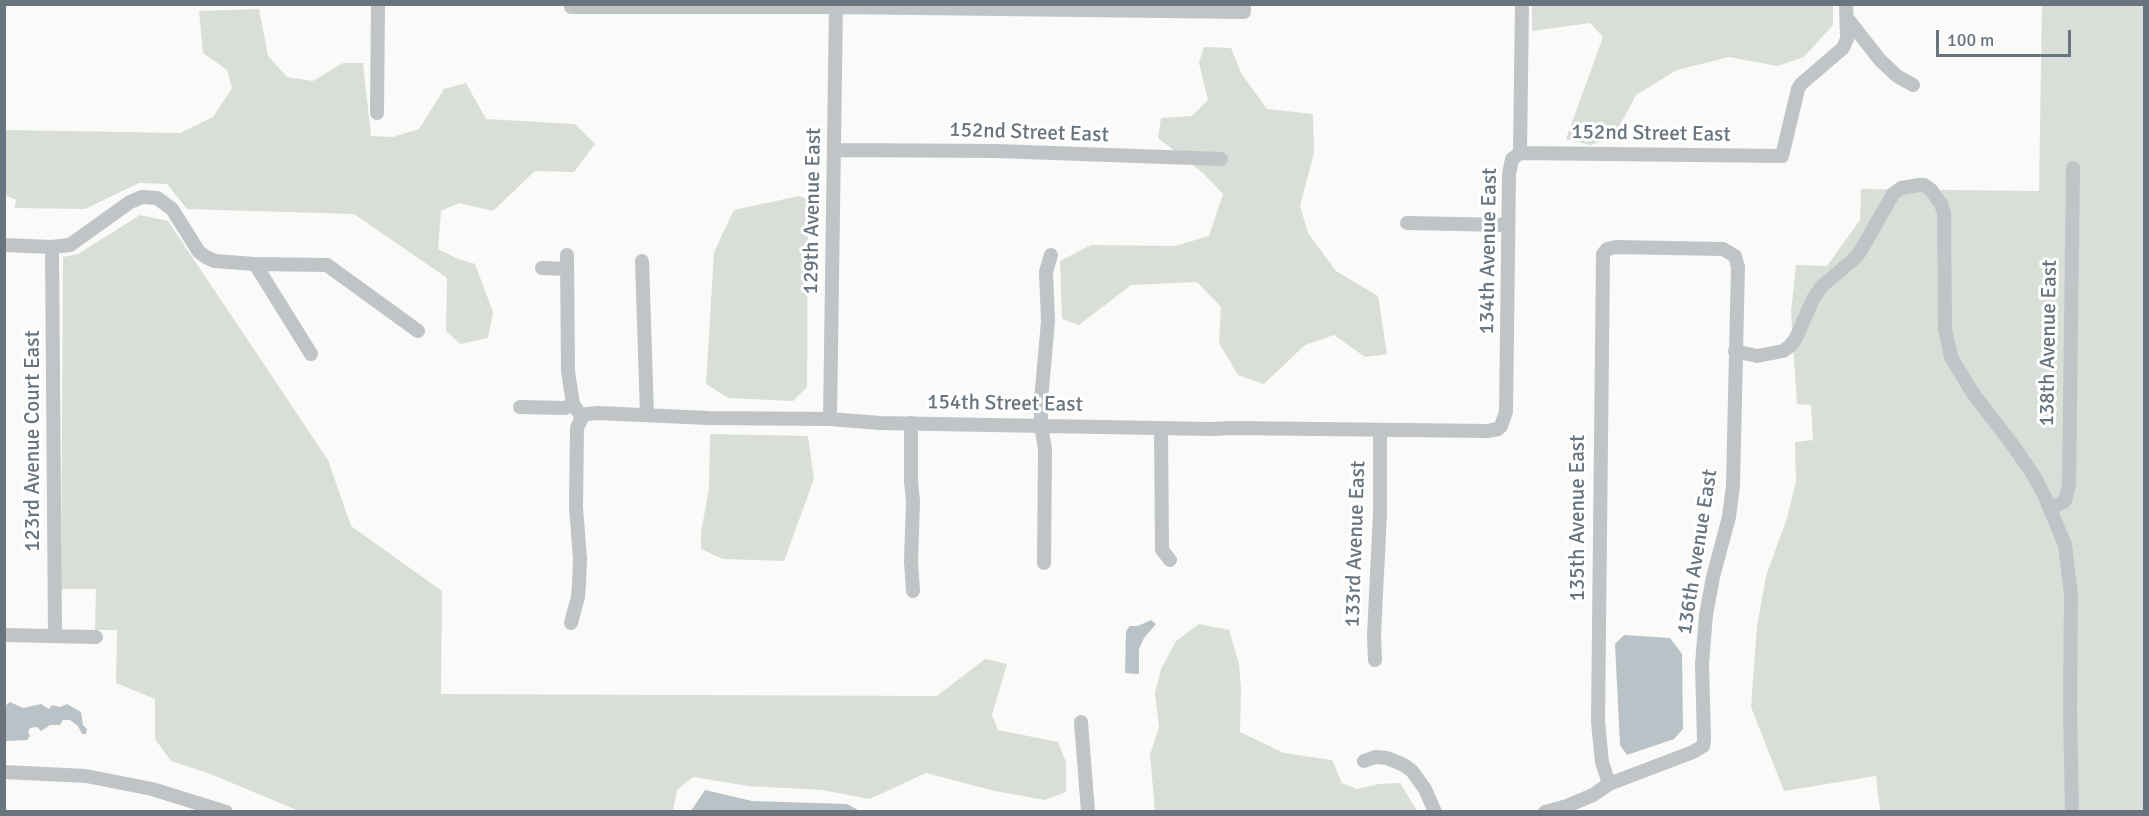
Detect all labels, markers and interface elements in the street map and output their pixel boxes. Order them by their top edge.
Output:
scale bar [1939,18,2074,56]
text: 100 m [1947,29,1994,51]
street label: 152nd Street East [949,118,1109,148]
street label: 152nd Street East [1571,120,1731,148]
street label: 129th Avenue East [799,127,827,295]
street label: 134th Avenue East [1475,167,1503,335]
street label: 138th Avenue East [2035,259,2063,427]
street label: 123rd Avenue Court East [20,330,46,552]
street label: 154th Street East [927,390,1083,418]
street label: 135th Avenue East [1565,435,1591,601]
street label: 133rd Avenue East [1341,460,1371,628]
street label: 136th Avenue East [1673,468,1723,636]

